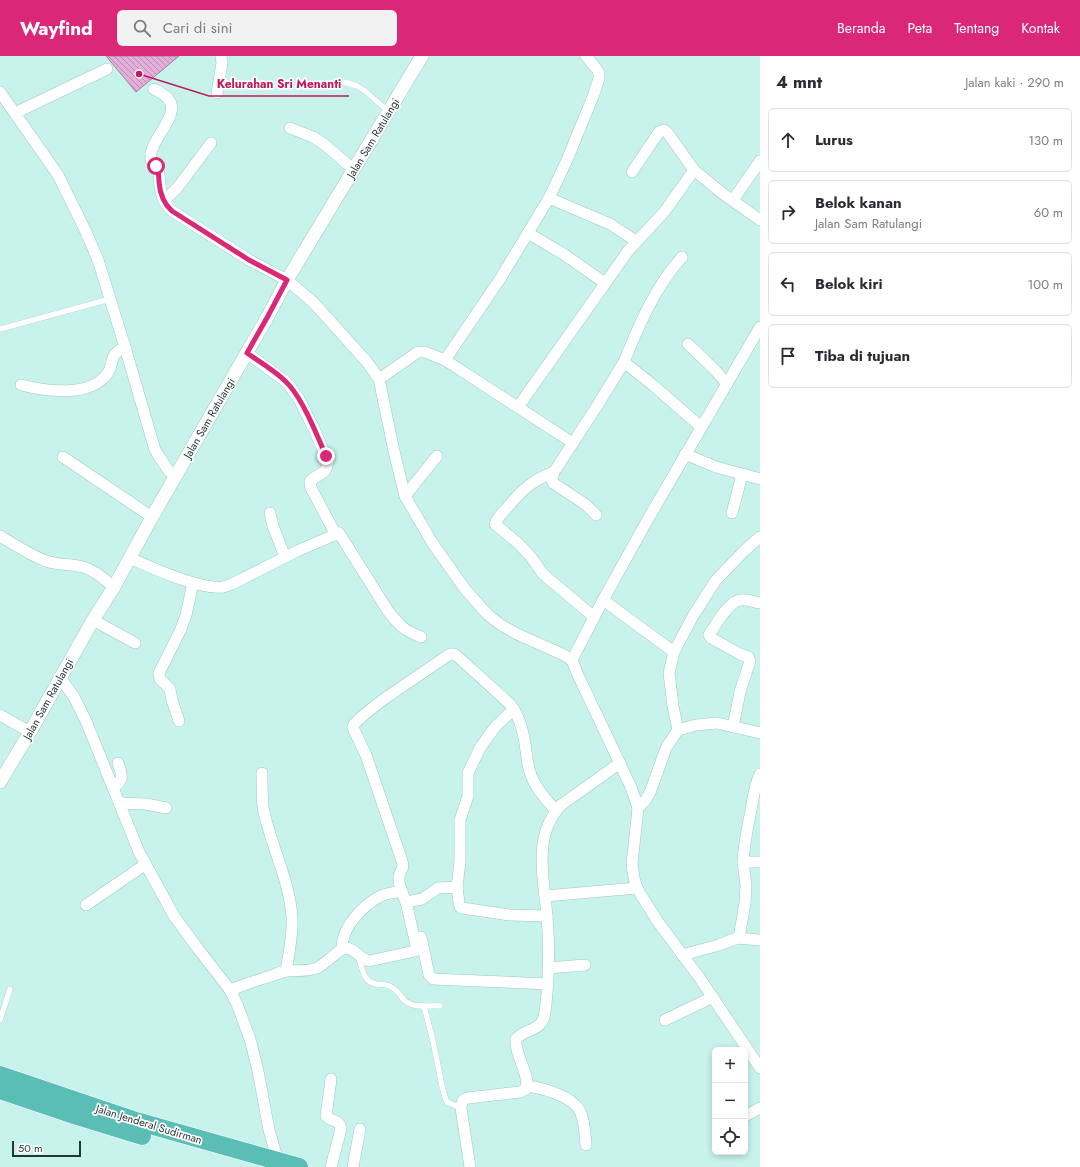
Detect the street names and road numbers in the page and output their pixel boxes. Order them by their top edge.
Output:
street label: Jalan Sam Ratulangi [342,95,403,183]
street label: Jalan Sam Ratulangi [178,375,239,463]
street label: Jalan Sam Ratulangi [18,655,77,744]
street label: Jalan Jenderal Sudirman [92,1100,204,1148]

